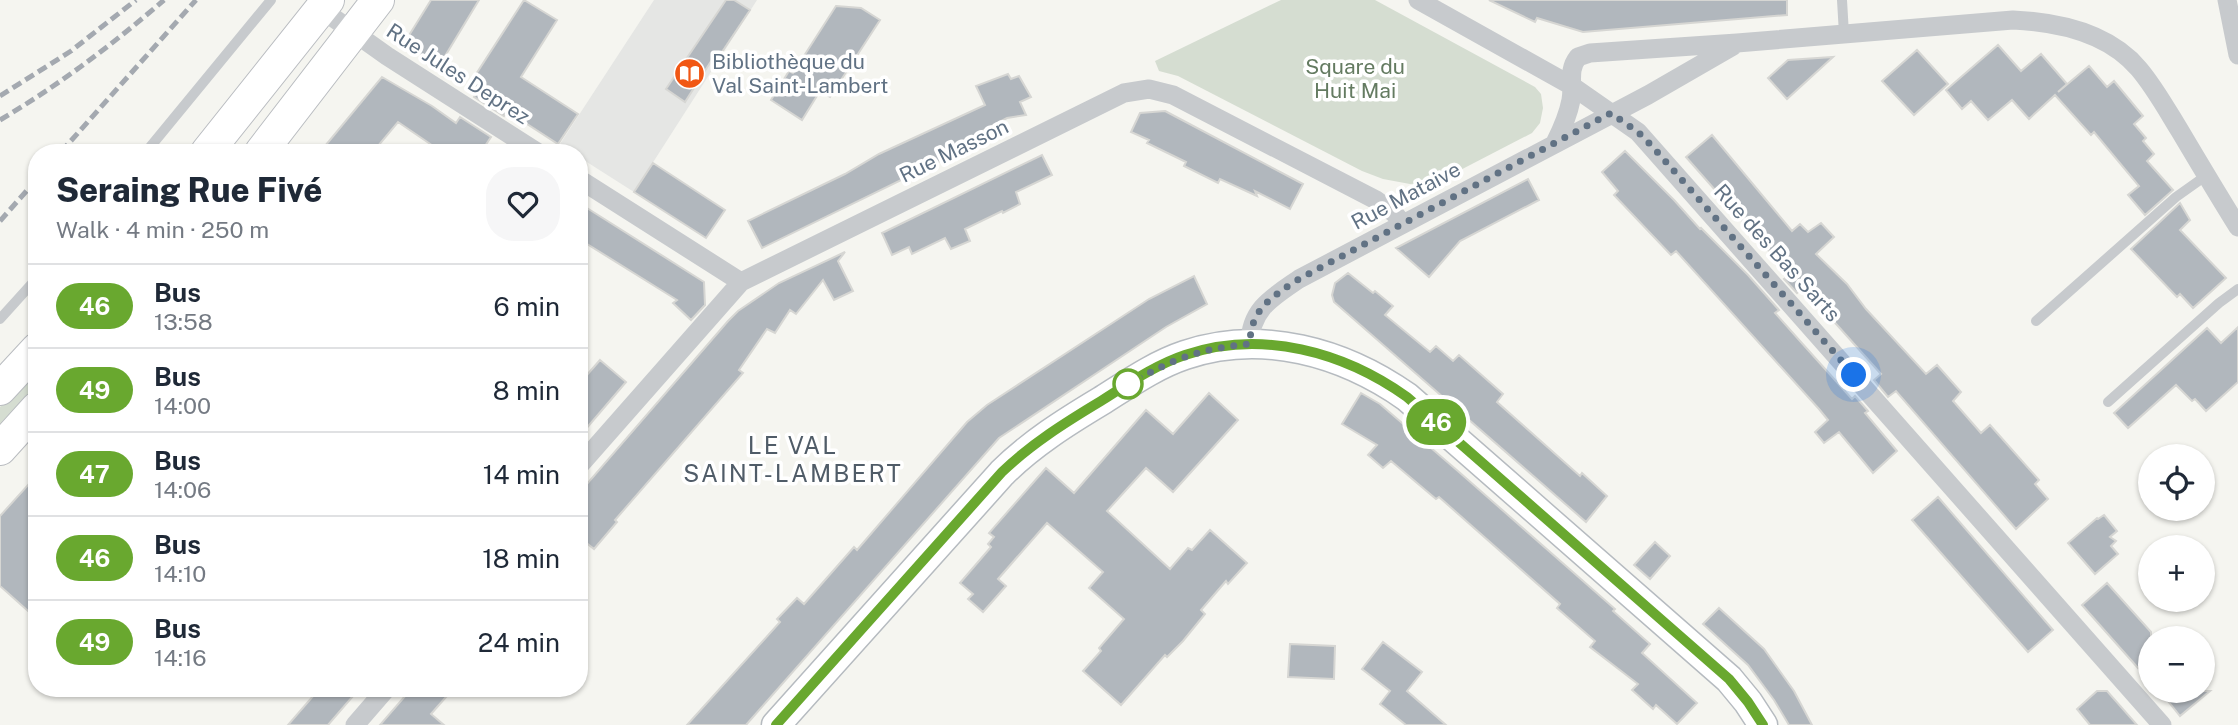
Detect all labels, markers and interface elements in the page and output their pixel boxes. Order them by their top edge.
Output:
street label: Rue Jules Deprez [382,18,535,129]
place label: Bibliothèque du Val Saint-Lambert [712,49,889,98]
park label: Square du Huit Mai [1305,54,1405,103]
library icon: Bibliothèque du Val Saint-Lambert [672,57,706,91]
street label: Rue Masson [895,113,1012,188]
street label: Rue Mataive [1347,156,1465,235]
button: heart [486,167,560,241]
text: Seraing Rue Fivé [56,171,322,209]
street label: Rue des Bas Sarts [1709,179,1846,327]
text: Walk · 4 min · 250 m [56,216,269,243]
text: Bus [154,277,201,308]
text: 6 min [493,291,560,322]
text: 46 [79,292,110,320]
text: 13:58 [154,308,213,335]
your location [1836,357,1871,392]
text: Bus [154,361,201,392]
unlabelled marker [1113,369,1143,399]
text: 8 min [493,375,560,406]
text: 49 [79,376,110,404]
text: 14:00 [154,392,211,419]
line badge: 46 [1404,399,1468,445]
text: 46 [1420,408,1452,436]
district label: LE VAL SAINT-LAMBERT [683,431,903,487]
map controls [2138,444,2215,703]
button: locate [2138,444,2215,521]
text: Bus [154,445,201,476]
text: 14 min [483,459,560,490]
text: 47 [79,460,110,488]
text: 14:06 [154,476,211,503]
text: Bus [154,529,201,560]
button: + [2138,535,2215,612]
text: 18 min [482,543,560,574]
text: 46 [79,544,110,572]
text: 14:10 [154,560,206,587]
text: Bus [154,613,201,644]
button: − [2138,626,2215,703]
text: 24 min [478,627,560,658]
text: 49 [79,628,110,656]
text: 14:16 [154,644,207,671]

